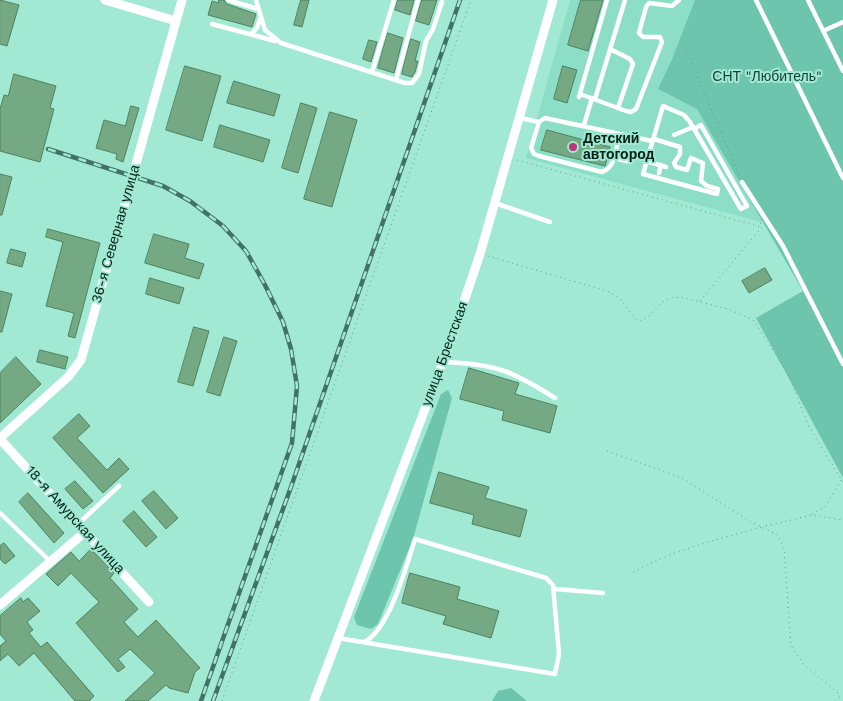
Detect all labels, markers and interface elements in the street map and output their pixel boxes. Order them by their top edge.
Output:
park label: СНТ "Любитель" [712,69,822,85]
place label: Детский автогород [583,131,654,164]
marker: Детский автогород [567,141,579,153]
street label: 36-я Северная улица [88,163,144,305]
street label: улица Брестская [418,299,472,409]
street label: 18-я Амурская улица [22,463,128,577]

